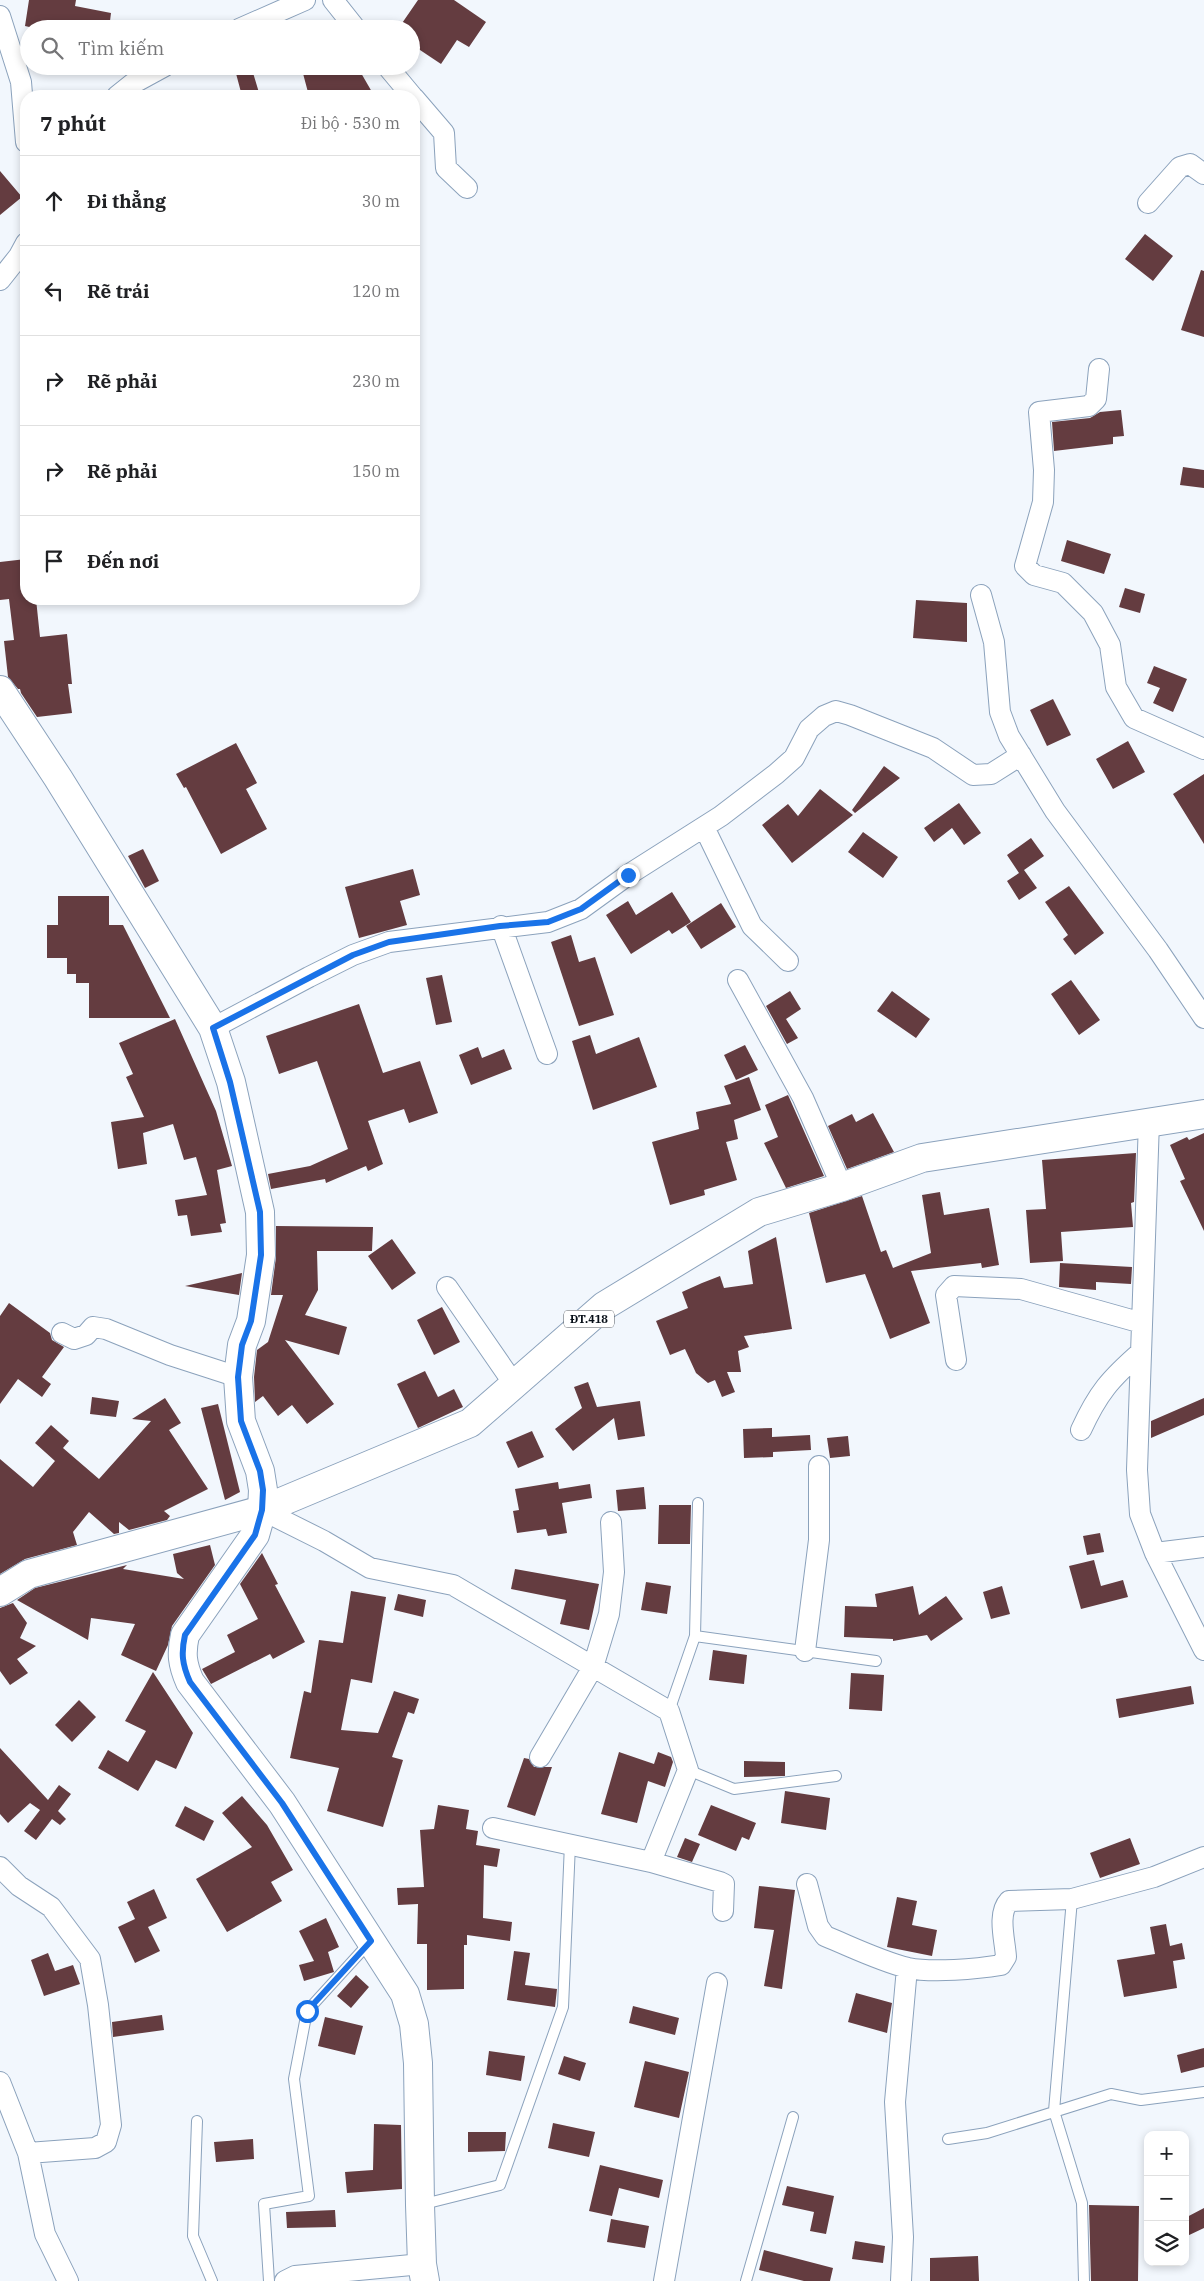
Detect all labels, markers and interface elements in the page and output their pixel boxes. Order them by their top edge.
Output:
search box [20,20,420,75]
icon: search [38,34,66,62]
text: Tìm kiếm [78,36,164,60]
text: 7 phút [40,109,106,137]
text: Đi bộ · 530 m [301,113,400,133]
icon: ahead [40,187,68,215]
text: Đi thẳng [87,189,166,213]
text: 30 m [362,191,400,211]
icon: left [40,277,68,305]
text: Rẽ trái [87,279,149,303]
text: 120 m [352,281,400,301]
icon: right [40,367,68,395]
text: Rẽ phải [87,369,157,393]
text: 230 m [352,371,400,391]
icon: right [40,457,68,485]
text: Rẽ phải [87,459,157,483]
text: 150 m [352,461,400,481]
icon: arrive [40,547,68,575]
text: Đến nơi [87,549,159,573]
route end [617,864,640,887]
road number: ĐT.418 [564,1310,614,1328]
route start [296,2000,319,2023]
map controls [1144,2131,1189,2266]
button: + [1144,2131,1189,2176]
button: − [1144,2176,1189,2221]
button: layers [1144,2221,1189,2266]

